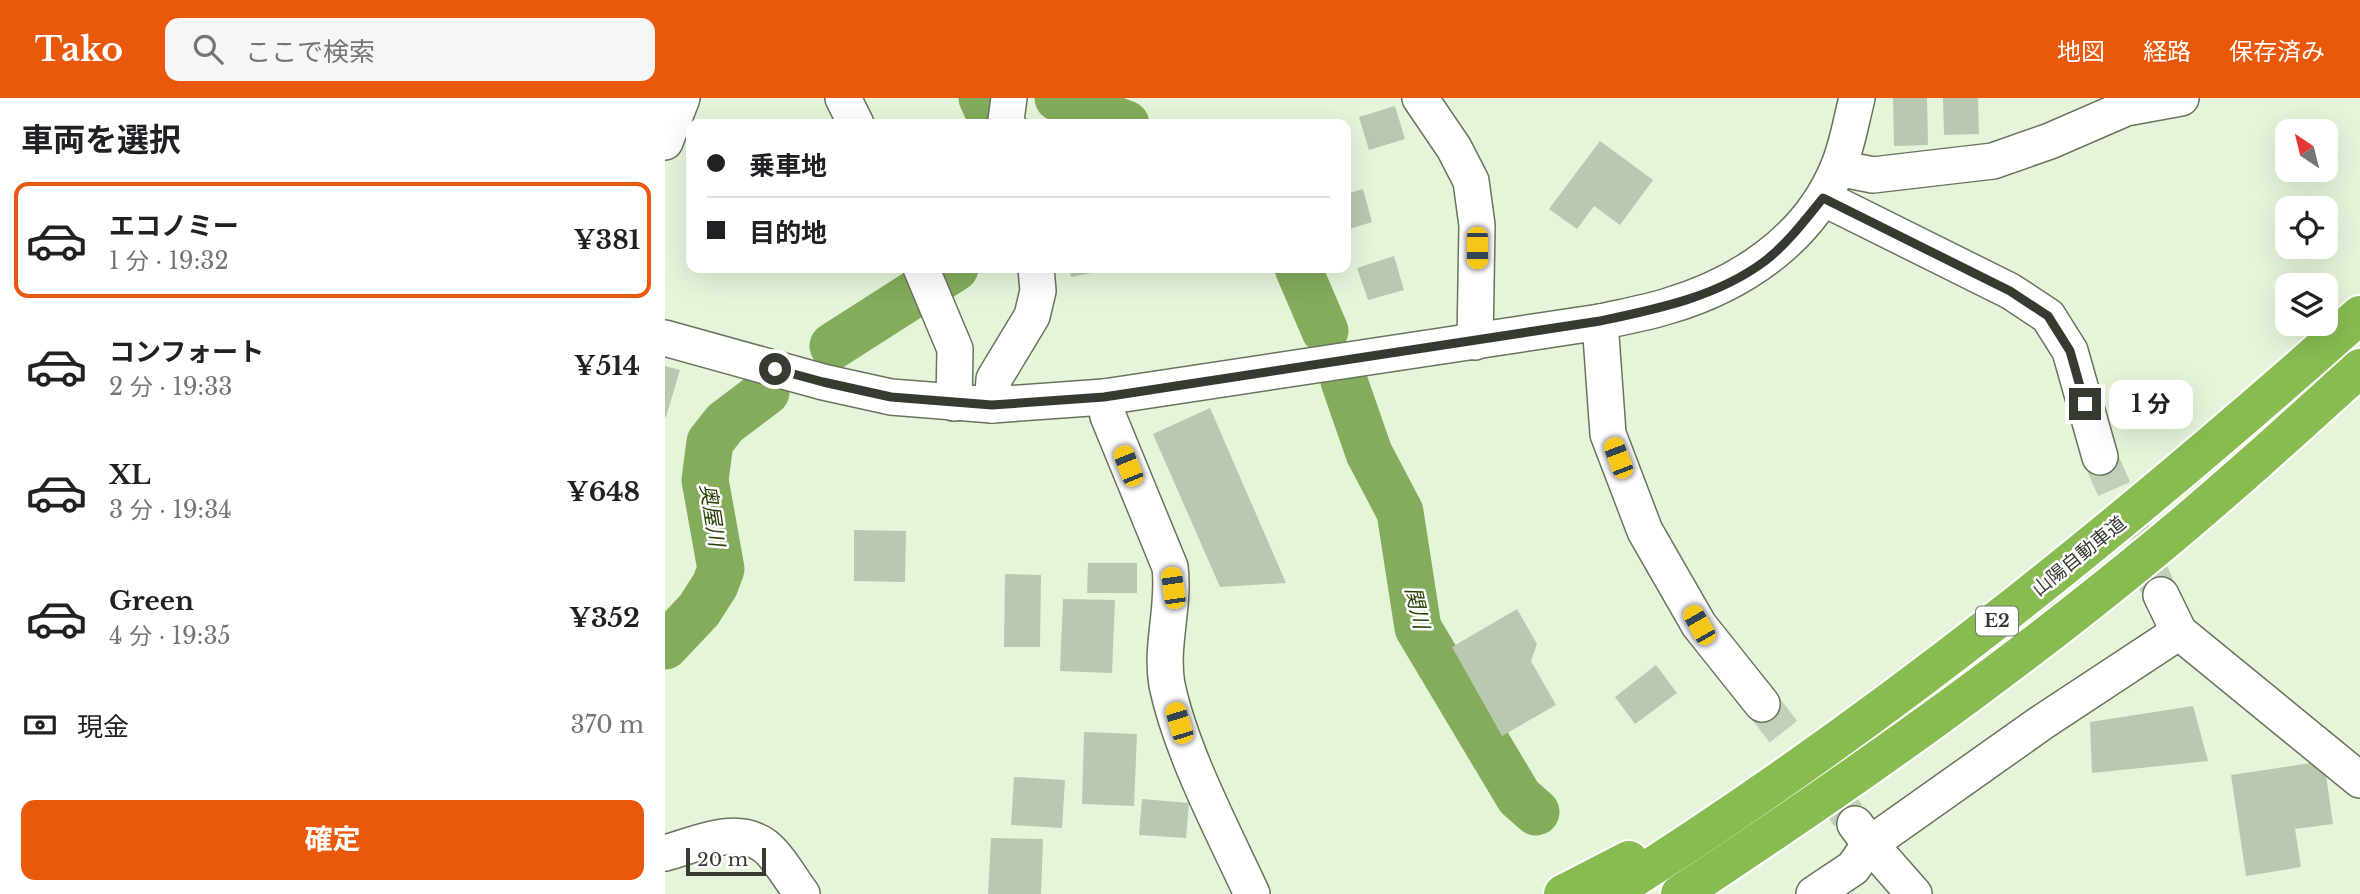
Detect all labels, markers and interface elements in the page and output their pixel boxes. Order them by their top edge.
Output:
search box [165,18,655,81]
text: Tako [35,29,123,70]
icon: search [189,30,227,68]
text: ここで検索 [245,36,375,68]
text: 地図 [2057,37,2105,66]
text: 経路 [2143,37,2191,66]
text: 保存済み [2229,37,2325,66]
north arrow [2275,119,2338,182]
map controls [2275,119,2338,336]
text: 車両を選択 [21,120,181,160]
text: 乗車地 [749,150,827,182]
button: locate [2275,196,2338,259]
icon: car [25,209,88,272]
text: エコノミー [109,210,239,242]
text: 目的地 [749,217,827,249]
text: ¥381 [573,224,640,256]
car [1467,227,1488,269]
text: 1 分 · 19:32 [109,247,229,275]
button: layers [2275,273,2338,336]
icon: car [25,335,88,398]
text: コンフォート [109,336,264,368]
text: ¥514 [574,350,640,382]
route start [759,353,791,385]
text: 2 分 · 19:33 [109,373,232,401]
callout: 1 分 [2109,380,2193,428]
route end [2069,388,2101,420]
text: 1 分 [2131,390,2171,418]
car [1601,435,1636,481]
car [1111,443,1146,489]
text: XL [109,459,151,491]
icon: car [25,461,88,524]
text: ¥648 [567,476,640,508]
water label: 奥屋川 [694,482,730,550]
text: 3 分 · 19:34 [109,496,232,524]
street label: 山陽自動車道 [2027,511,2131,601]
car [1160,566,1187,610]
text: Green [109,585,194,617]
water label: 関川 [1400,585,1435,633]
icon: car [25,587,88,650]
text: ¥352 [569,602,640,634]
car [1680,602,1719,648]
road number: E2 [1976,606,2018,636]
text: 4 分 · 19:35 [109,622,231,650]
car [1163,700,1196,746]
icon: cash [21,706,59,744]
text: 現金 [77,711,129,743]
text: 370 m [571,711,644,739]
button: 確定 [21,800,644,880]
scale bar [686,845,767,877]
text: 20 m [697,848,748,871]

